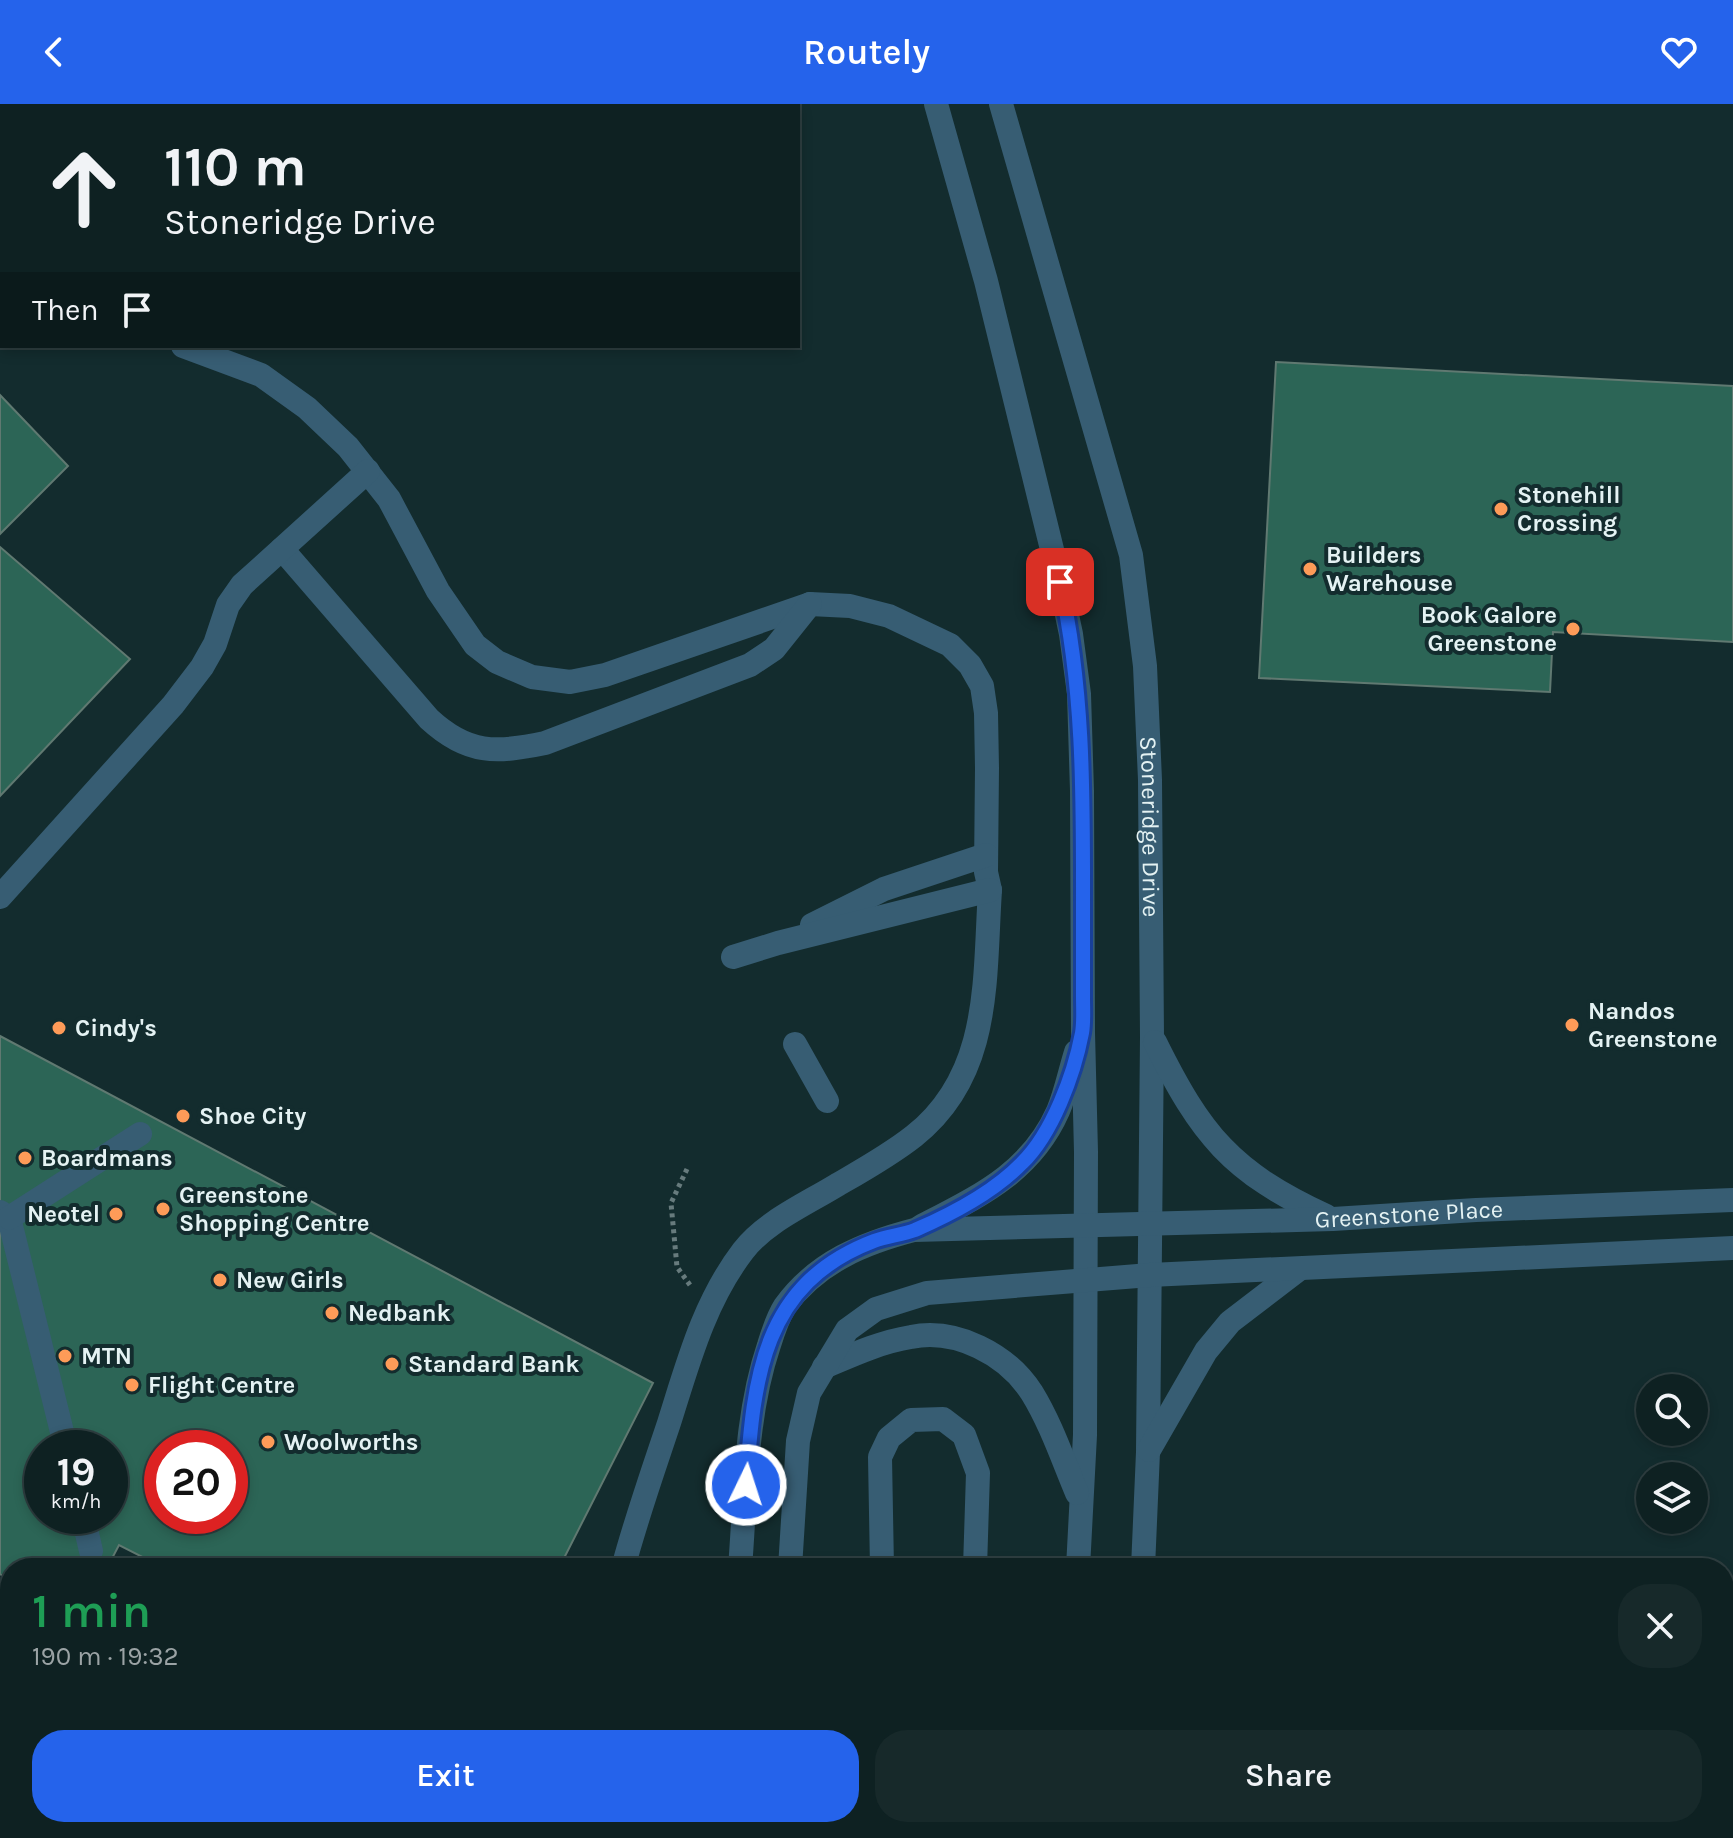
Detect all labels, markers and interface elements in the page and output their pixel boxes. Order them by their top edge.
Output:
icon: back [32,30,76,74]
icon: heart [1657,30,1701,74]
text: Routely [803,31,930,73]
text: 110 m [164,134,307,199]
icon: ahead [32,136,136,240]
text: Stoneridge Drive [164,201,436,243]
icon: arrive [115,288,159,332]
text: Then [32,292,99,328]
place label: Stonehill Crossing [1517,481,1620,537]
marker: Stonehill Crossing [1492,500,1510,518]
place label: Builders Warehouse [1326,541,1453,597]
pin [1026,548,1094,616]
icon: arrive [1038,560,1082,604]
marker: Builders Warehouse [1301,560,1319,578]
place label: Book Galore Greenstone [1421,601,1557,657]
marker: Book Galore Greenstone [1564,620,1582,638]
street label: Stoneridge Drive [1134,735,1165,917]
place label: Nandos Greenstone [1588,997,1717,1053]
place label: Cindy's [75,1014,157,1042]
marker: Nandos Greenstone [1563,1016,1581,1034]
marker: Cindy's [50,1019,68,1037]
place label: Shoe City [199,1102,306,1130]
marker: Shoe City [174,1107,192,1125]
place label: Boardmans [41,1144,173,1172]
marker: Boardmans [16,1149,34,1167]
place label: Greenstone Shopping Centre [179,1181,369,1237]
street label: Greenstone Place [1315,1195,1504,1233]
place label: Neotel [27,1200,100,1228]
marker: Greenstone Shopping Centre [154,1200,172,1218]
marker: Neotel [107,1205,125,1223]
place label: New Girls [236,1266,344,1294]
marker: New Girls [211,1271,229,1289]
place label: Nedbank [348,1299,451,1327]
marker: Nedbank [323,1304,341,1322]
place label: MTN [81,1342,132,1370]
marker: MTN [56,1347,74,1365]
place label: Standard Bank [408,1350,580,1378]
marker: Standard Bank [383,1355,401,1373]
place label: Flight Centre [148,1371,295,1399]
map controls [1636,1374,1708,1534]
button: search [1636,1374,1708,1446]
marker: Flight Centre [123,1376,141,1394]
place label: Woolworths [284,1428,419,1456]
speed limit sign: 20 [144,1430,248,1534]
marker: Woolworths [259,1433,277,1451]
position arrow [704,1443,788,1527]
text: 19 [57,1448,95,1495]
button: layers [1636,1462,1708,1534]
text: km/h [51,1490,101,1513]
text: 1 min [32,1583,151,1639]
button: close [1618,1584,1702,1668]
text: 190 m · 19:32 [32,1641,179,1672]
button: Exit [32,1730,859,1822]
button: Share [875,1730,1702,1822]

